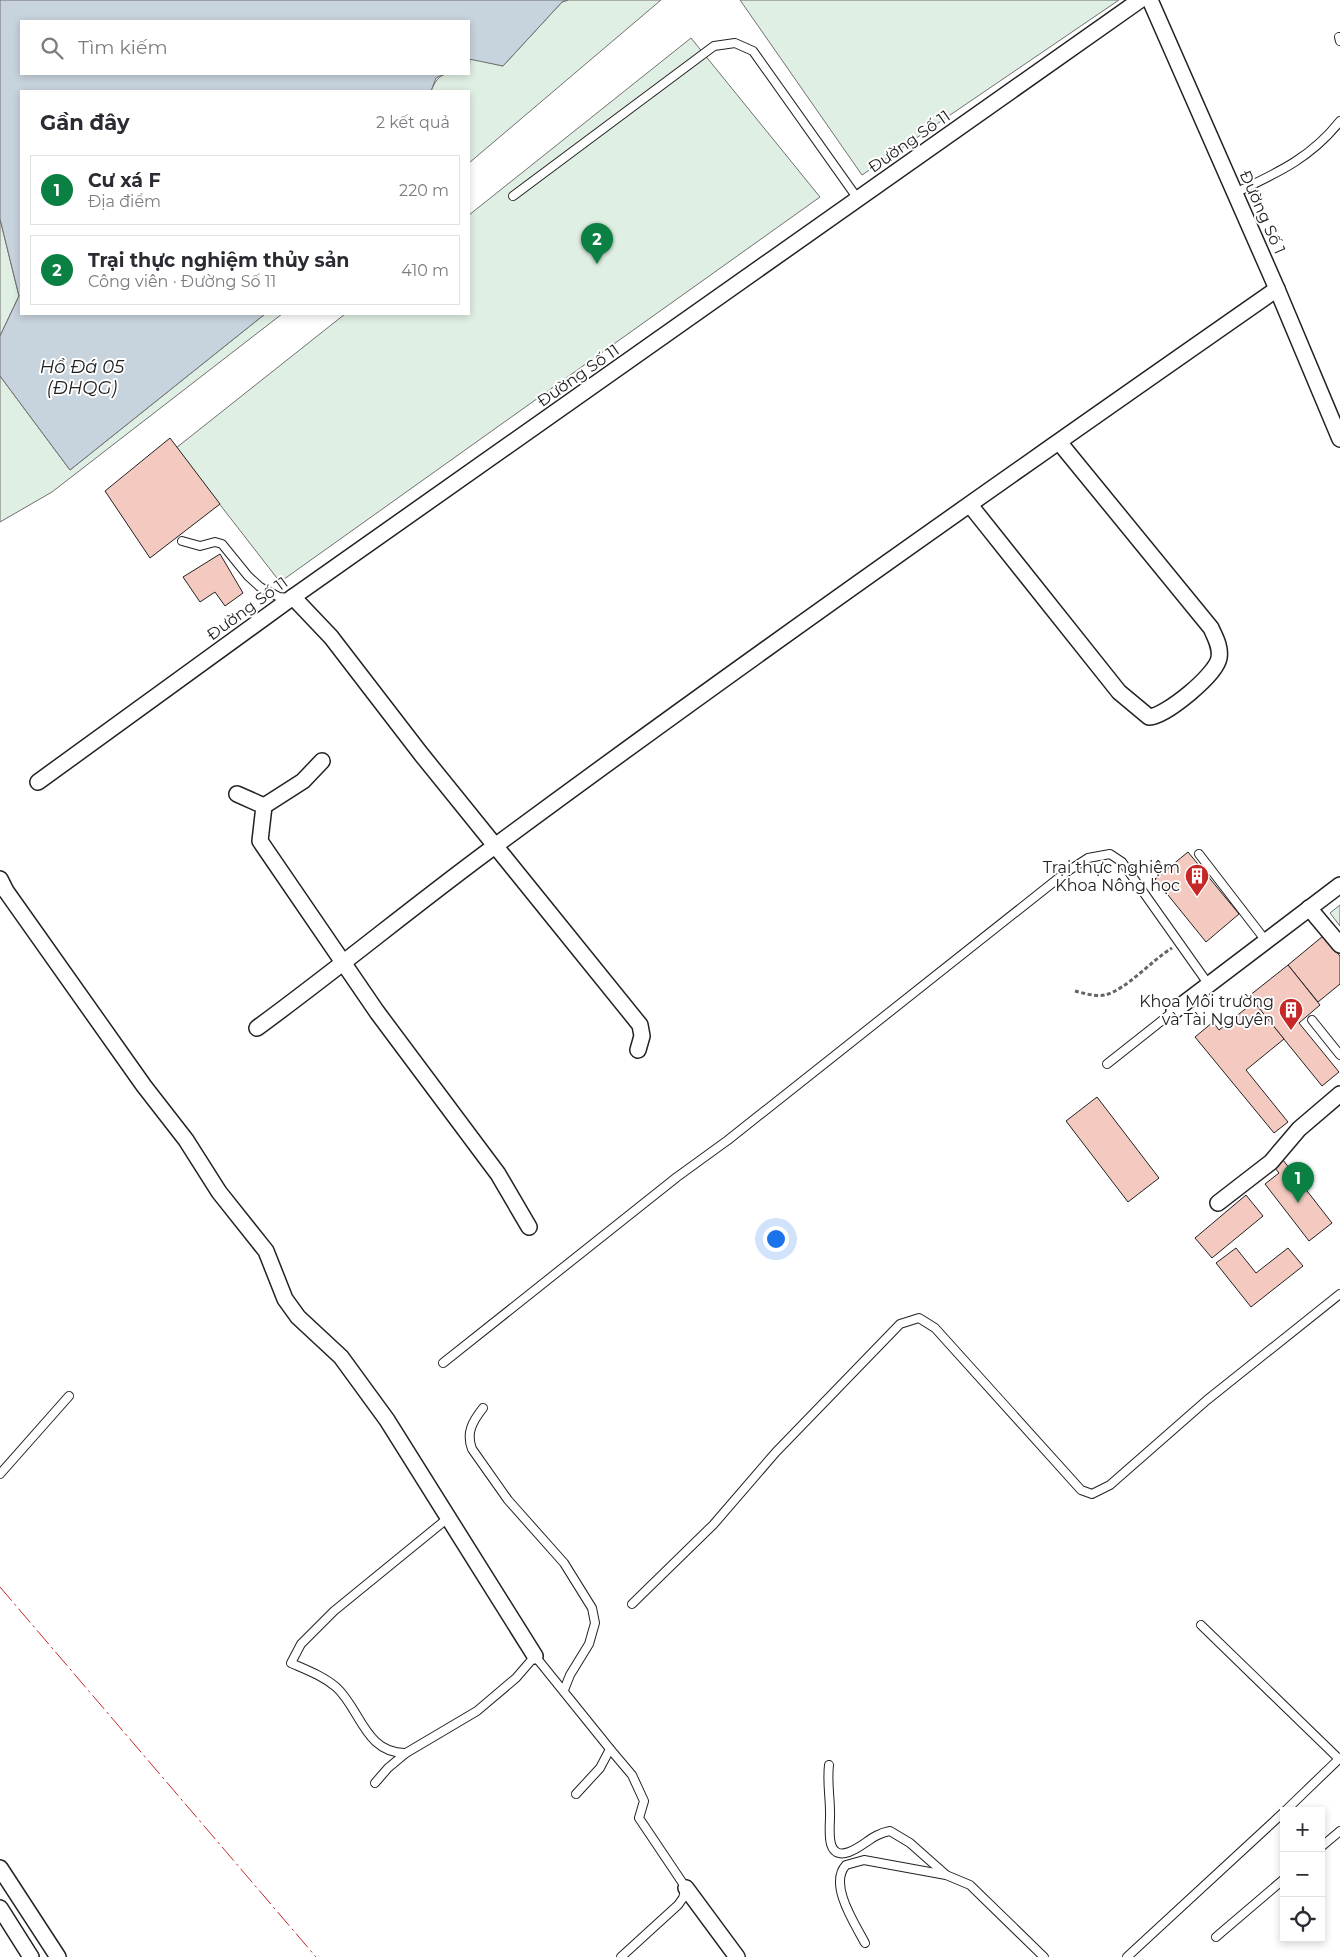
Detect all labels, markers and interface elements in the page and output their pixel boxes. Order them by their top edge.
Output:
search box [20,20,470,75]
icon: search [38,34,66,62]
text: Tìm kiếm [78,36,168,59]
street label: Đường Số 11 [865,106,954,177]
text: Gần đây [40,110,129,135]
text: 2 kết quả [376,113,450,132]
street label: Đường Số 1 [1236,167,1289,257]
text: Cư xá F [88,169,161,192]
text: 1 [54,181,60,200]
text: 220 m [399,181,449,200]
text: Địa điểm [88,192,161,211]
pin: 2 [581,223,613,264]
text: Trại thực nghiệm thủy sản [88,249,350,272]
text: 2 [52,261,62,280]
text: 410 m [401,261,449,280]
text: Công viên · Đường Số 11 [88,272,276,291]
street label: Đường Số 11 [534,340,623,411]
water label: Hồ Đá 05 (ĐHQG) [40,356,125,399]
street label: Đường Số 11 [203,573,291,644]
place label: Trại thực nghiệm Khoa Nông học [1043,858,1180,895]
building icon: Trại thực nghiệm Khoa Nông học [1184,863,1210,897]
place label: Khoa Môi trường và Tài Nguyên [1139,992,1274,1029]
building icon: Khoa Môi trường và Tài Nguyên [1278,997,1304,1031]
pin: 1 [1282,1162,1314,1203]
your location [763,1226,789,1252]
map controls [1280,1807,1325,1942]
button: + [1280,1807,1325,1852]
button: − [1280,1852,1325,1897]
button: locate [1280,1897,1325,1942]

